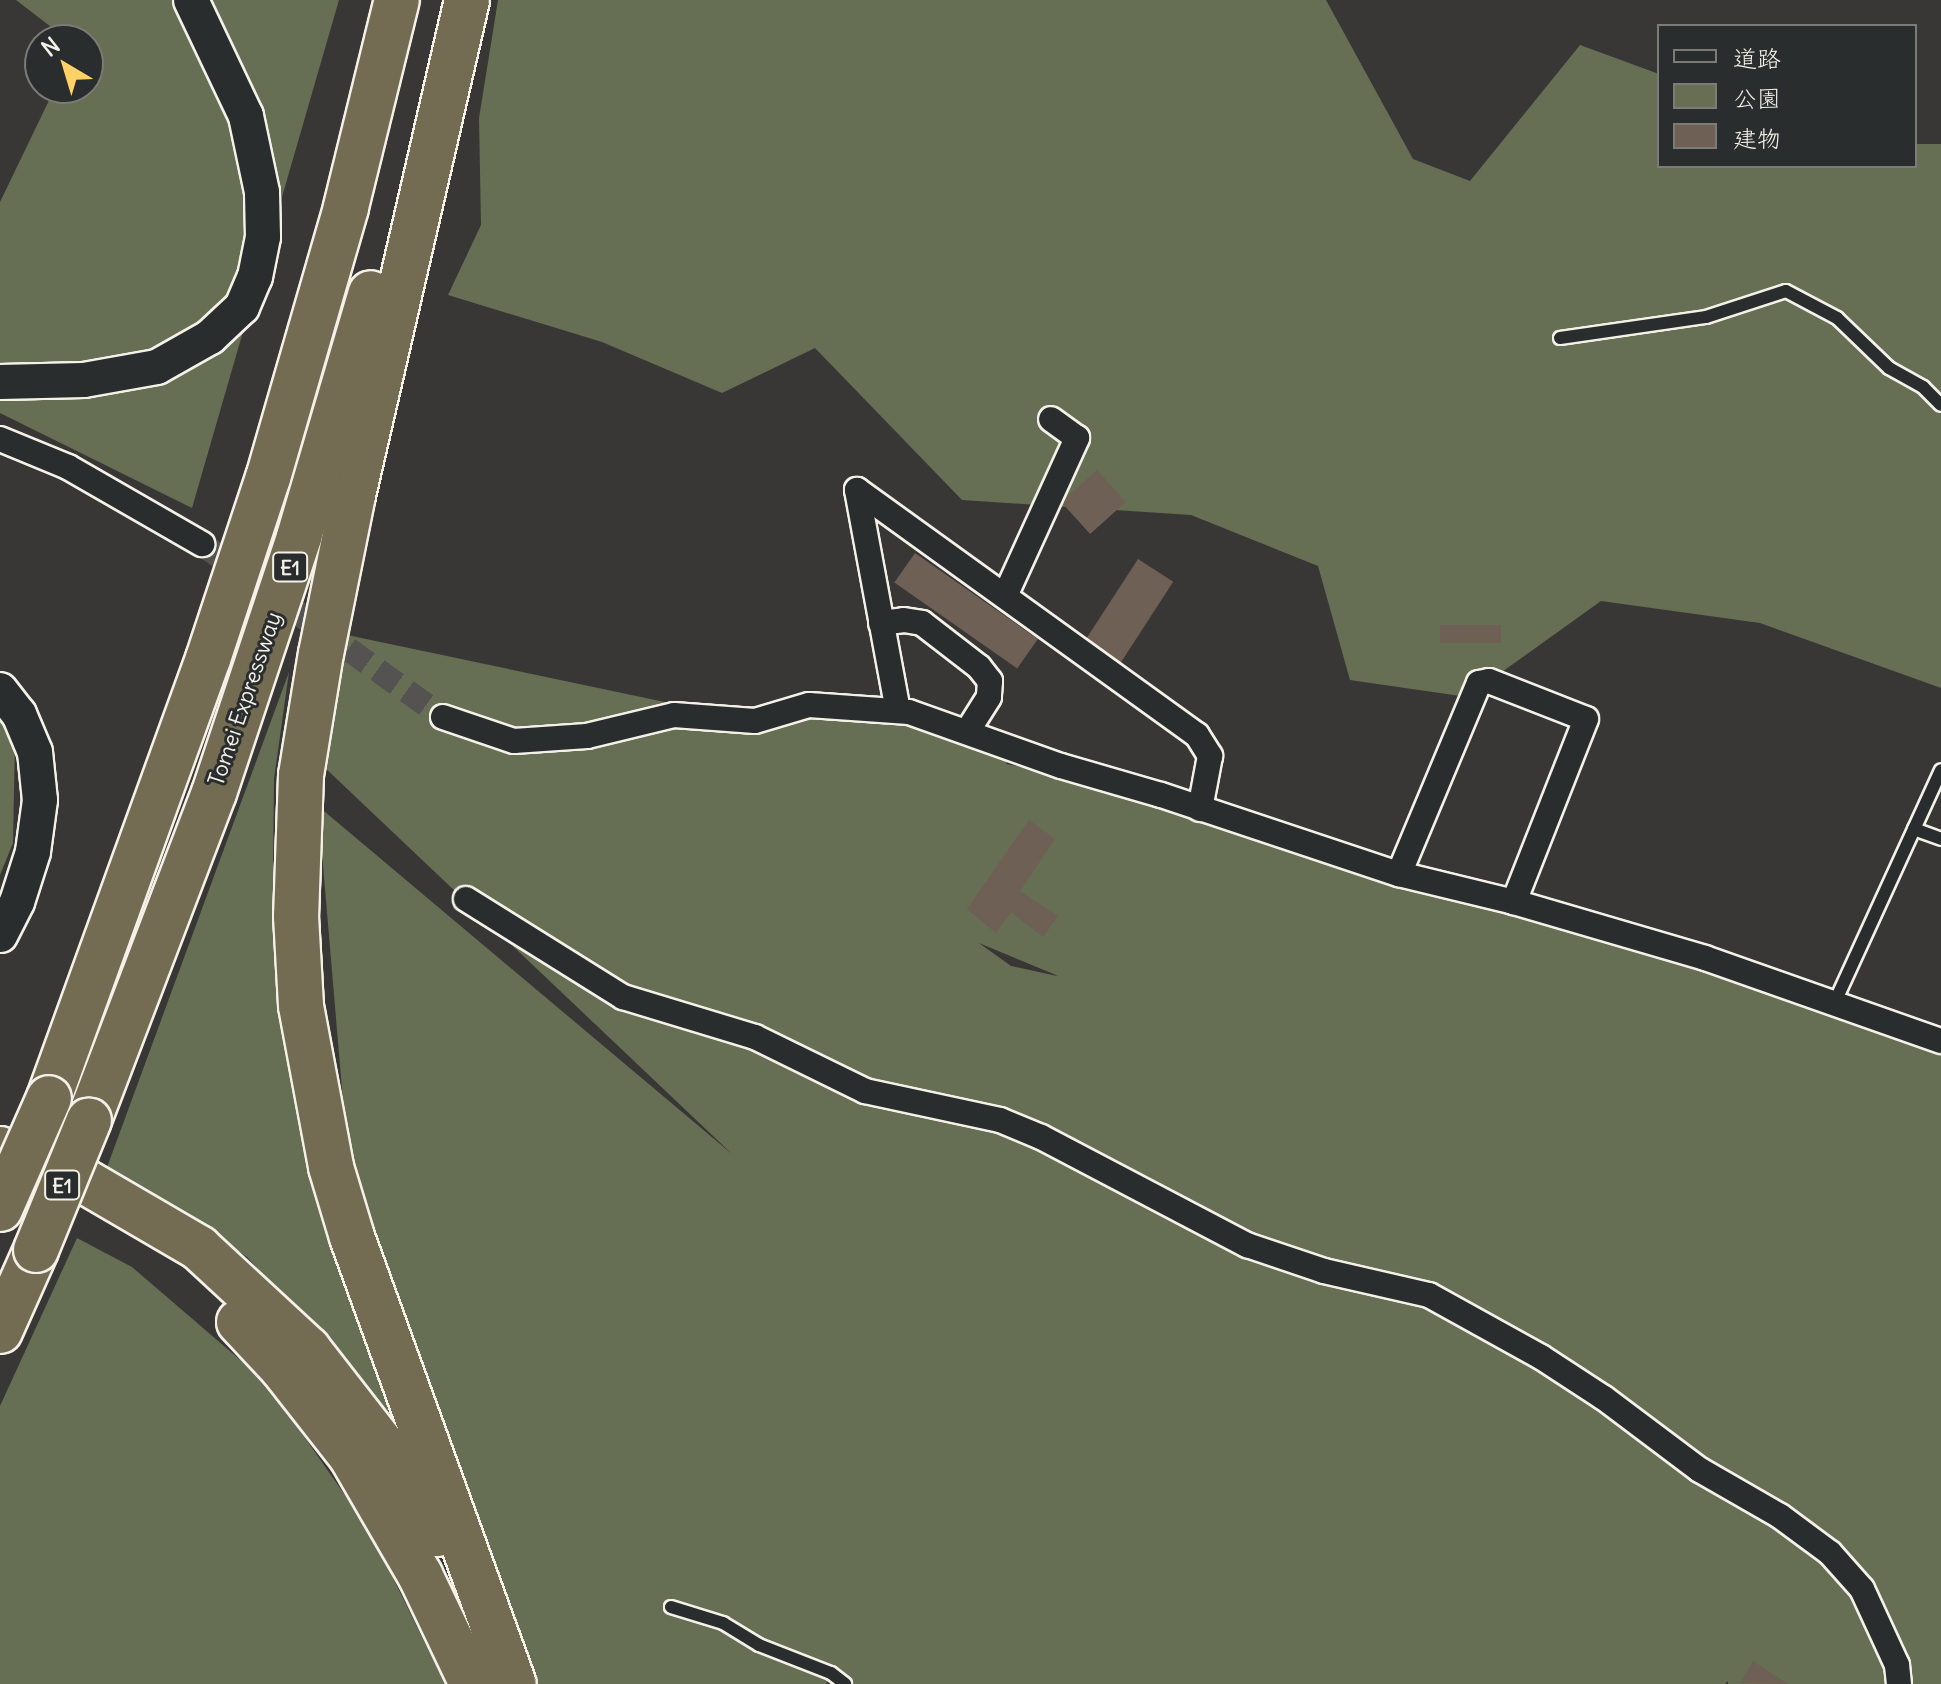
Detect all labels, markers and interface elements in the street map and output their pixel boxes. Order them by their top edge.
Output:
north arrow [24,24,104,104]
legend [1657,24,1917,168]
text: N [36,31,65,62]
text: 道路 [1733,43,1781,73]
text: 公園 [1733,83,1781,113]
text: 建物 [1733,123,1781,153]
road number: E1 [272,551,308,583]
street label: Tomei Expressway [203,609,287,789]
road number: E1 [44,1169,80,1201]

